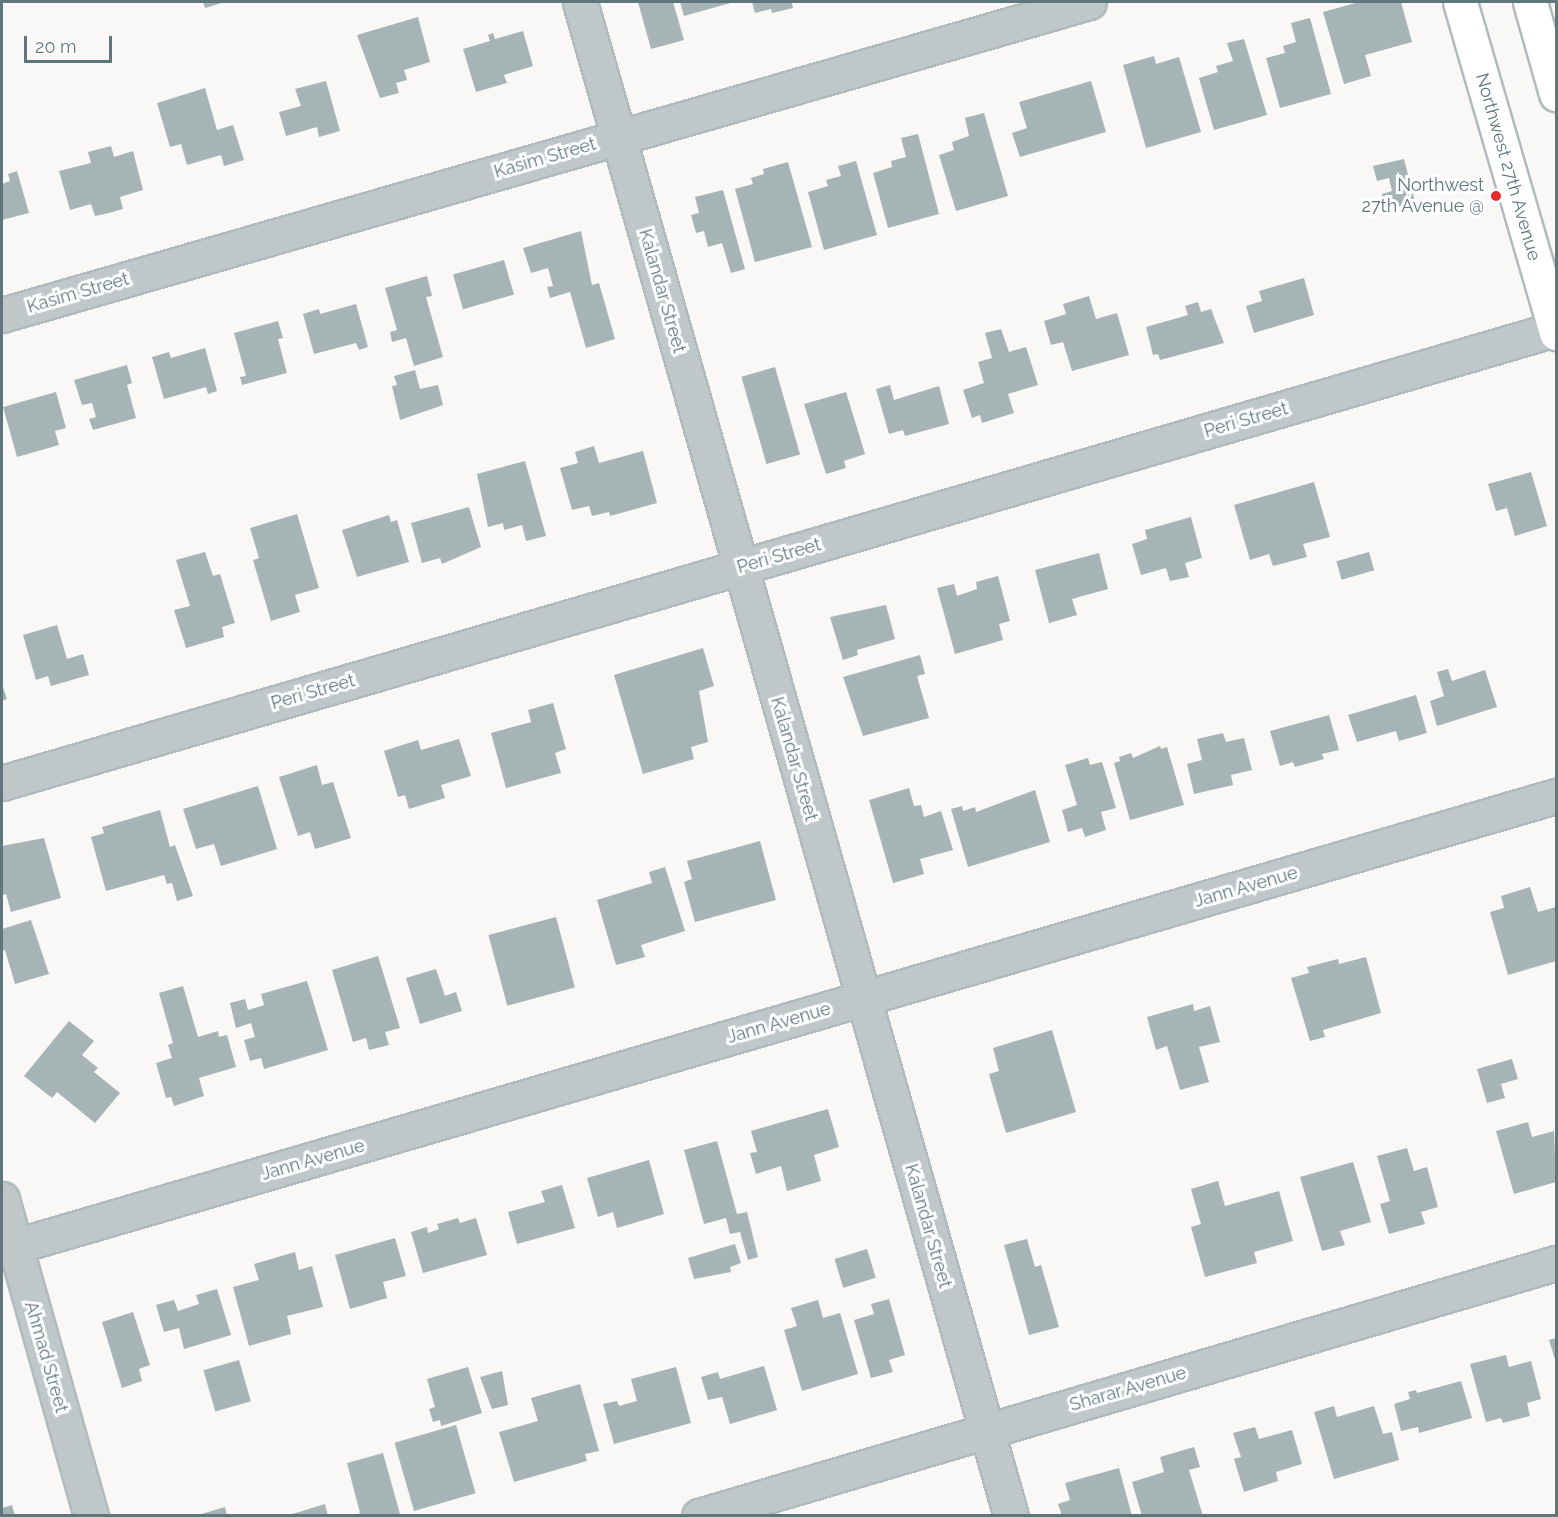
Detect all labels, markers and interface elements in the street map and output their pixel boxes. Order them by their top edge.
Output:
scale bar [27,24,116,62]
text: 20 m [35,36,77,57]
street label: Northwest 27th Avenue [1471,71,1545,263]
street label: Kasim Street [492,133,598,183]
place label: Northwest 27th Avenue @ [1361,175,1484,218]
marker: Northwest 27th Avenue @ [1489,189,1503,203]
street label: Kalandar Street [634,226,690,356]
street label: Kasim Street [25,268,131,318]
street label: Peri Street [1202,398,1290,442]
street label: Peri Street [735,534,823,578]
street label: Peri Street [269,670,357,714]
street label: Kalandar Street [766,694,822,824]
street label: Jann Avenue [1192,862,1300,912]
street label: Jann Avenue [725,998,833,1048]
street label: Jann Avenue [259,1135,367,1185]
street label: Kalandar Street [900,1161,956,1291]
street label: Ahmad Street [20,1299,72,1415]
street label: Sharar Avenue [1067,1362,1189,1416]

